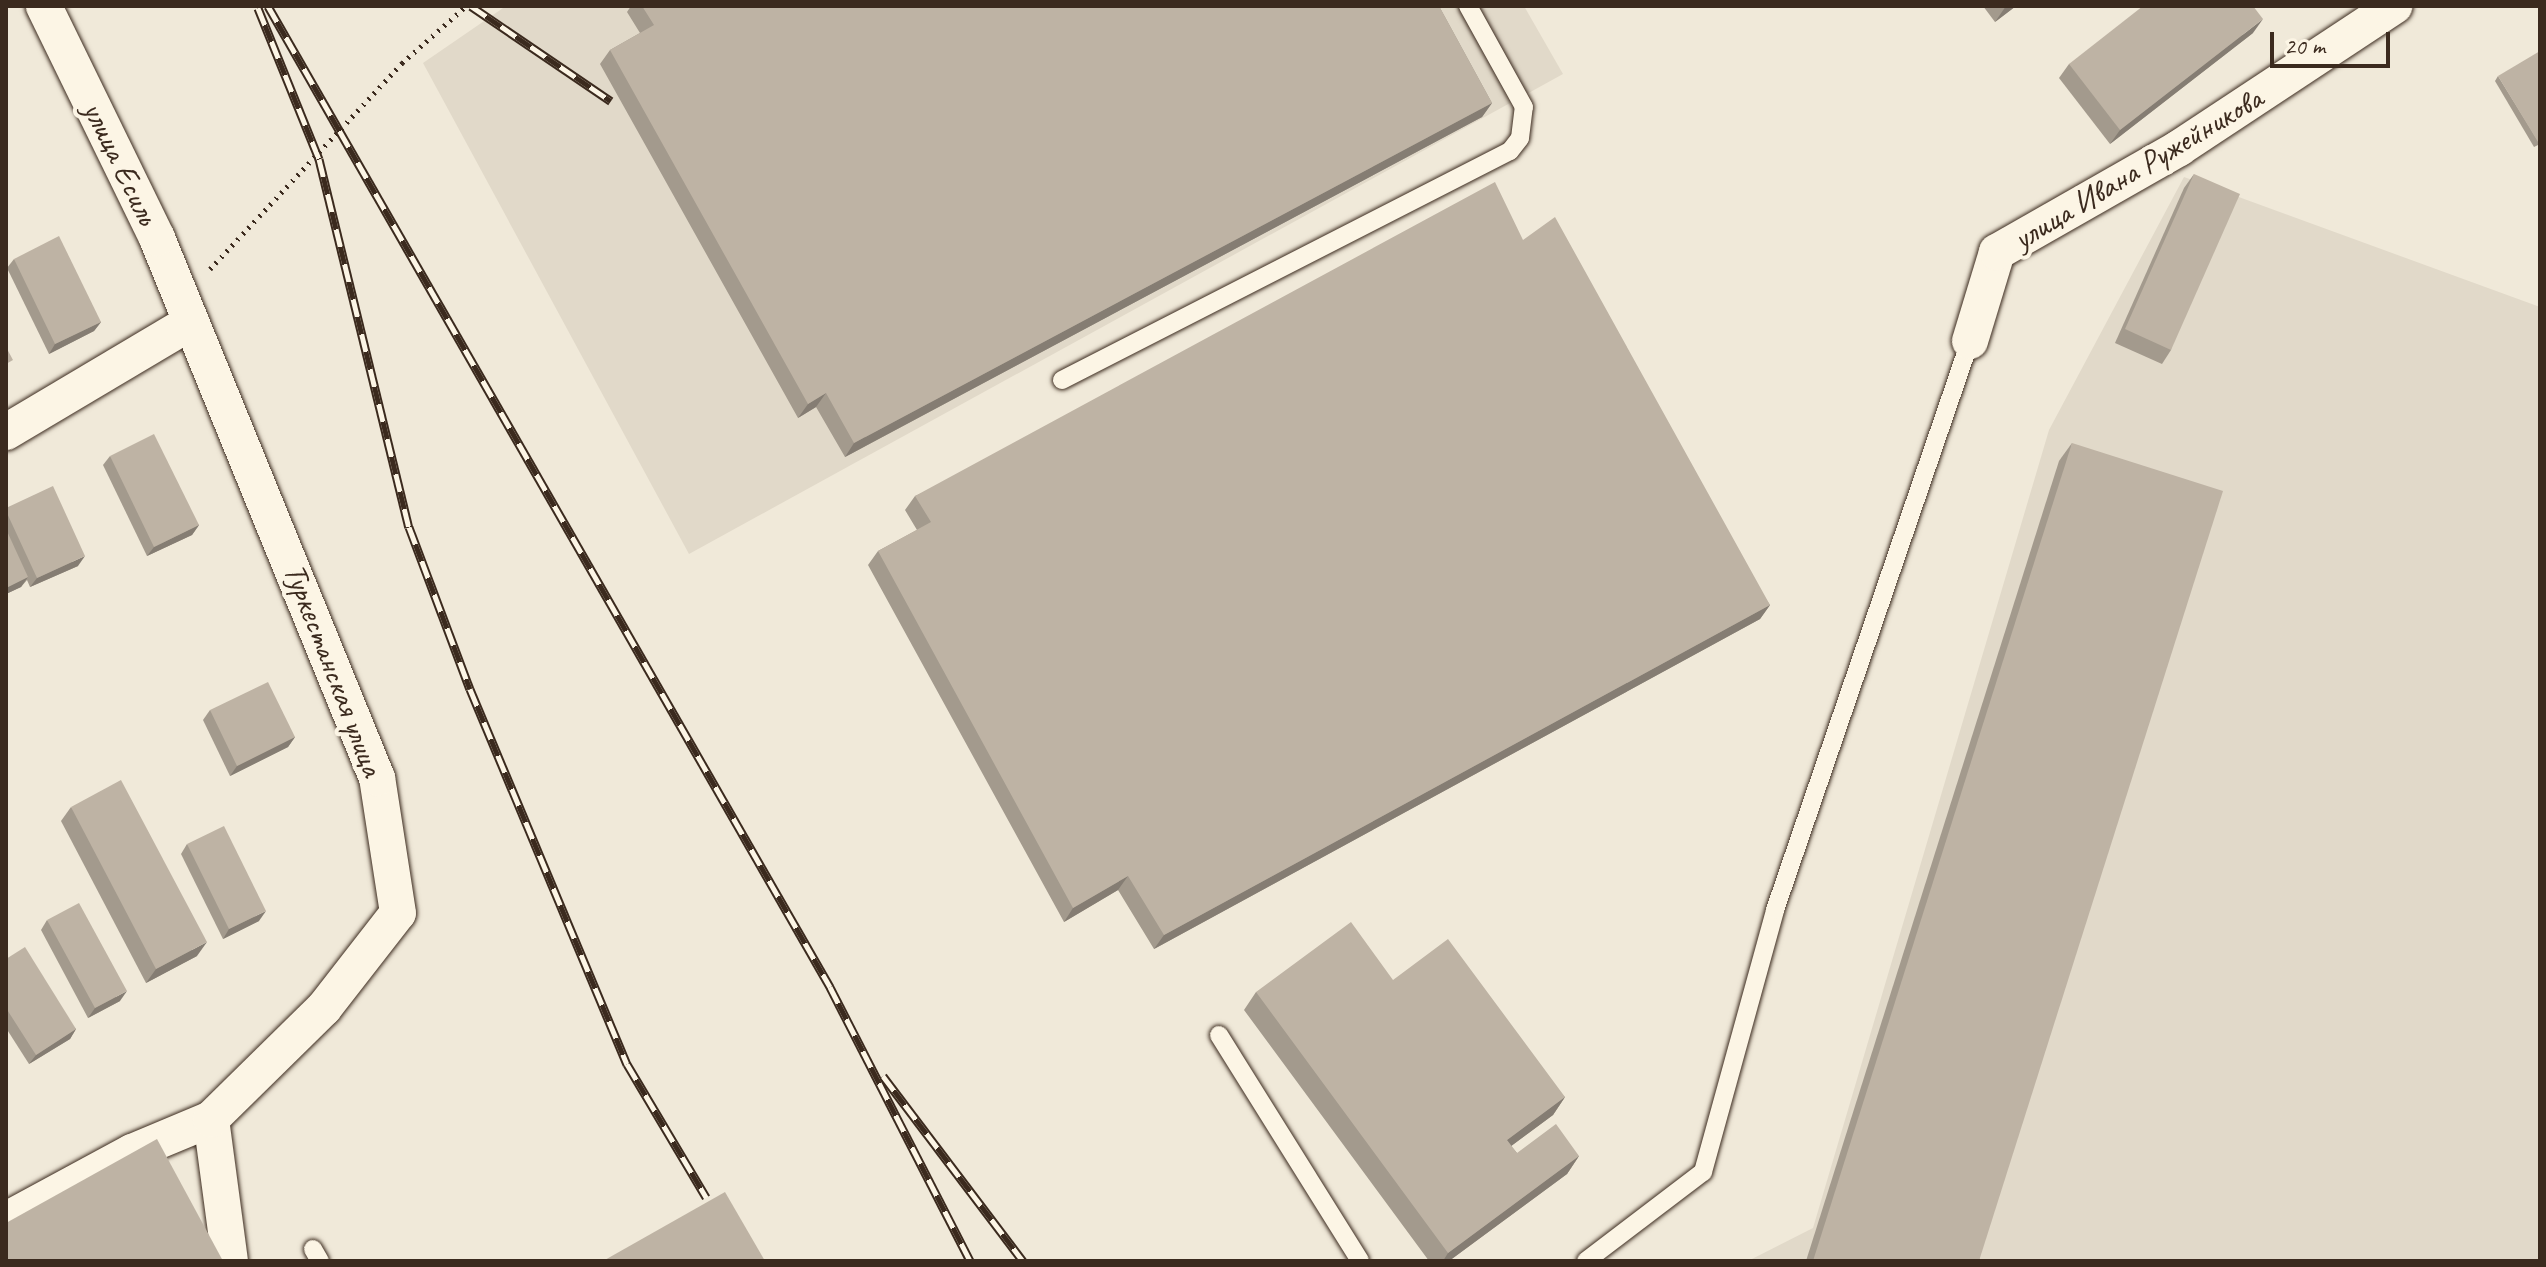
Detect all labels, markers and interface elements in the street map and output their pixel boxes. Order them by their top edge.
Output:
scale bar [2274,16,2394,66]
text: 20 m [2284,31,2325,61]
street label: улица Ивана Ружейникова [2006,79,2270,259]
street label: улица Есиль [74,96,166,230]
street label: Туркестанская улица [274,557,392,783]

